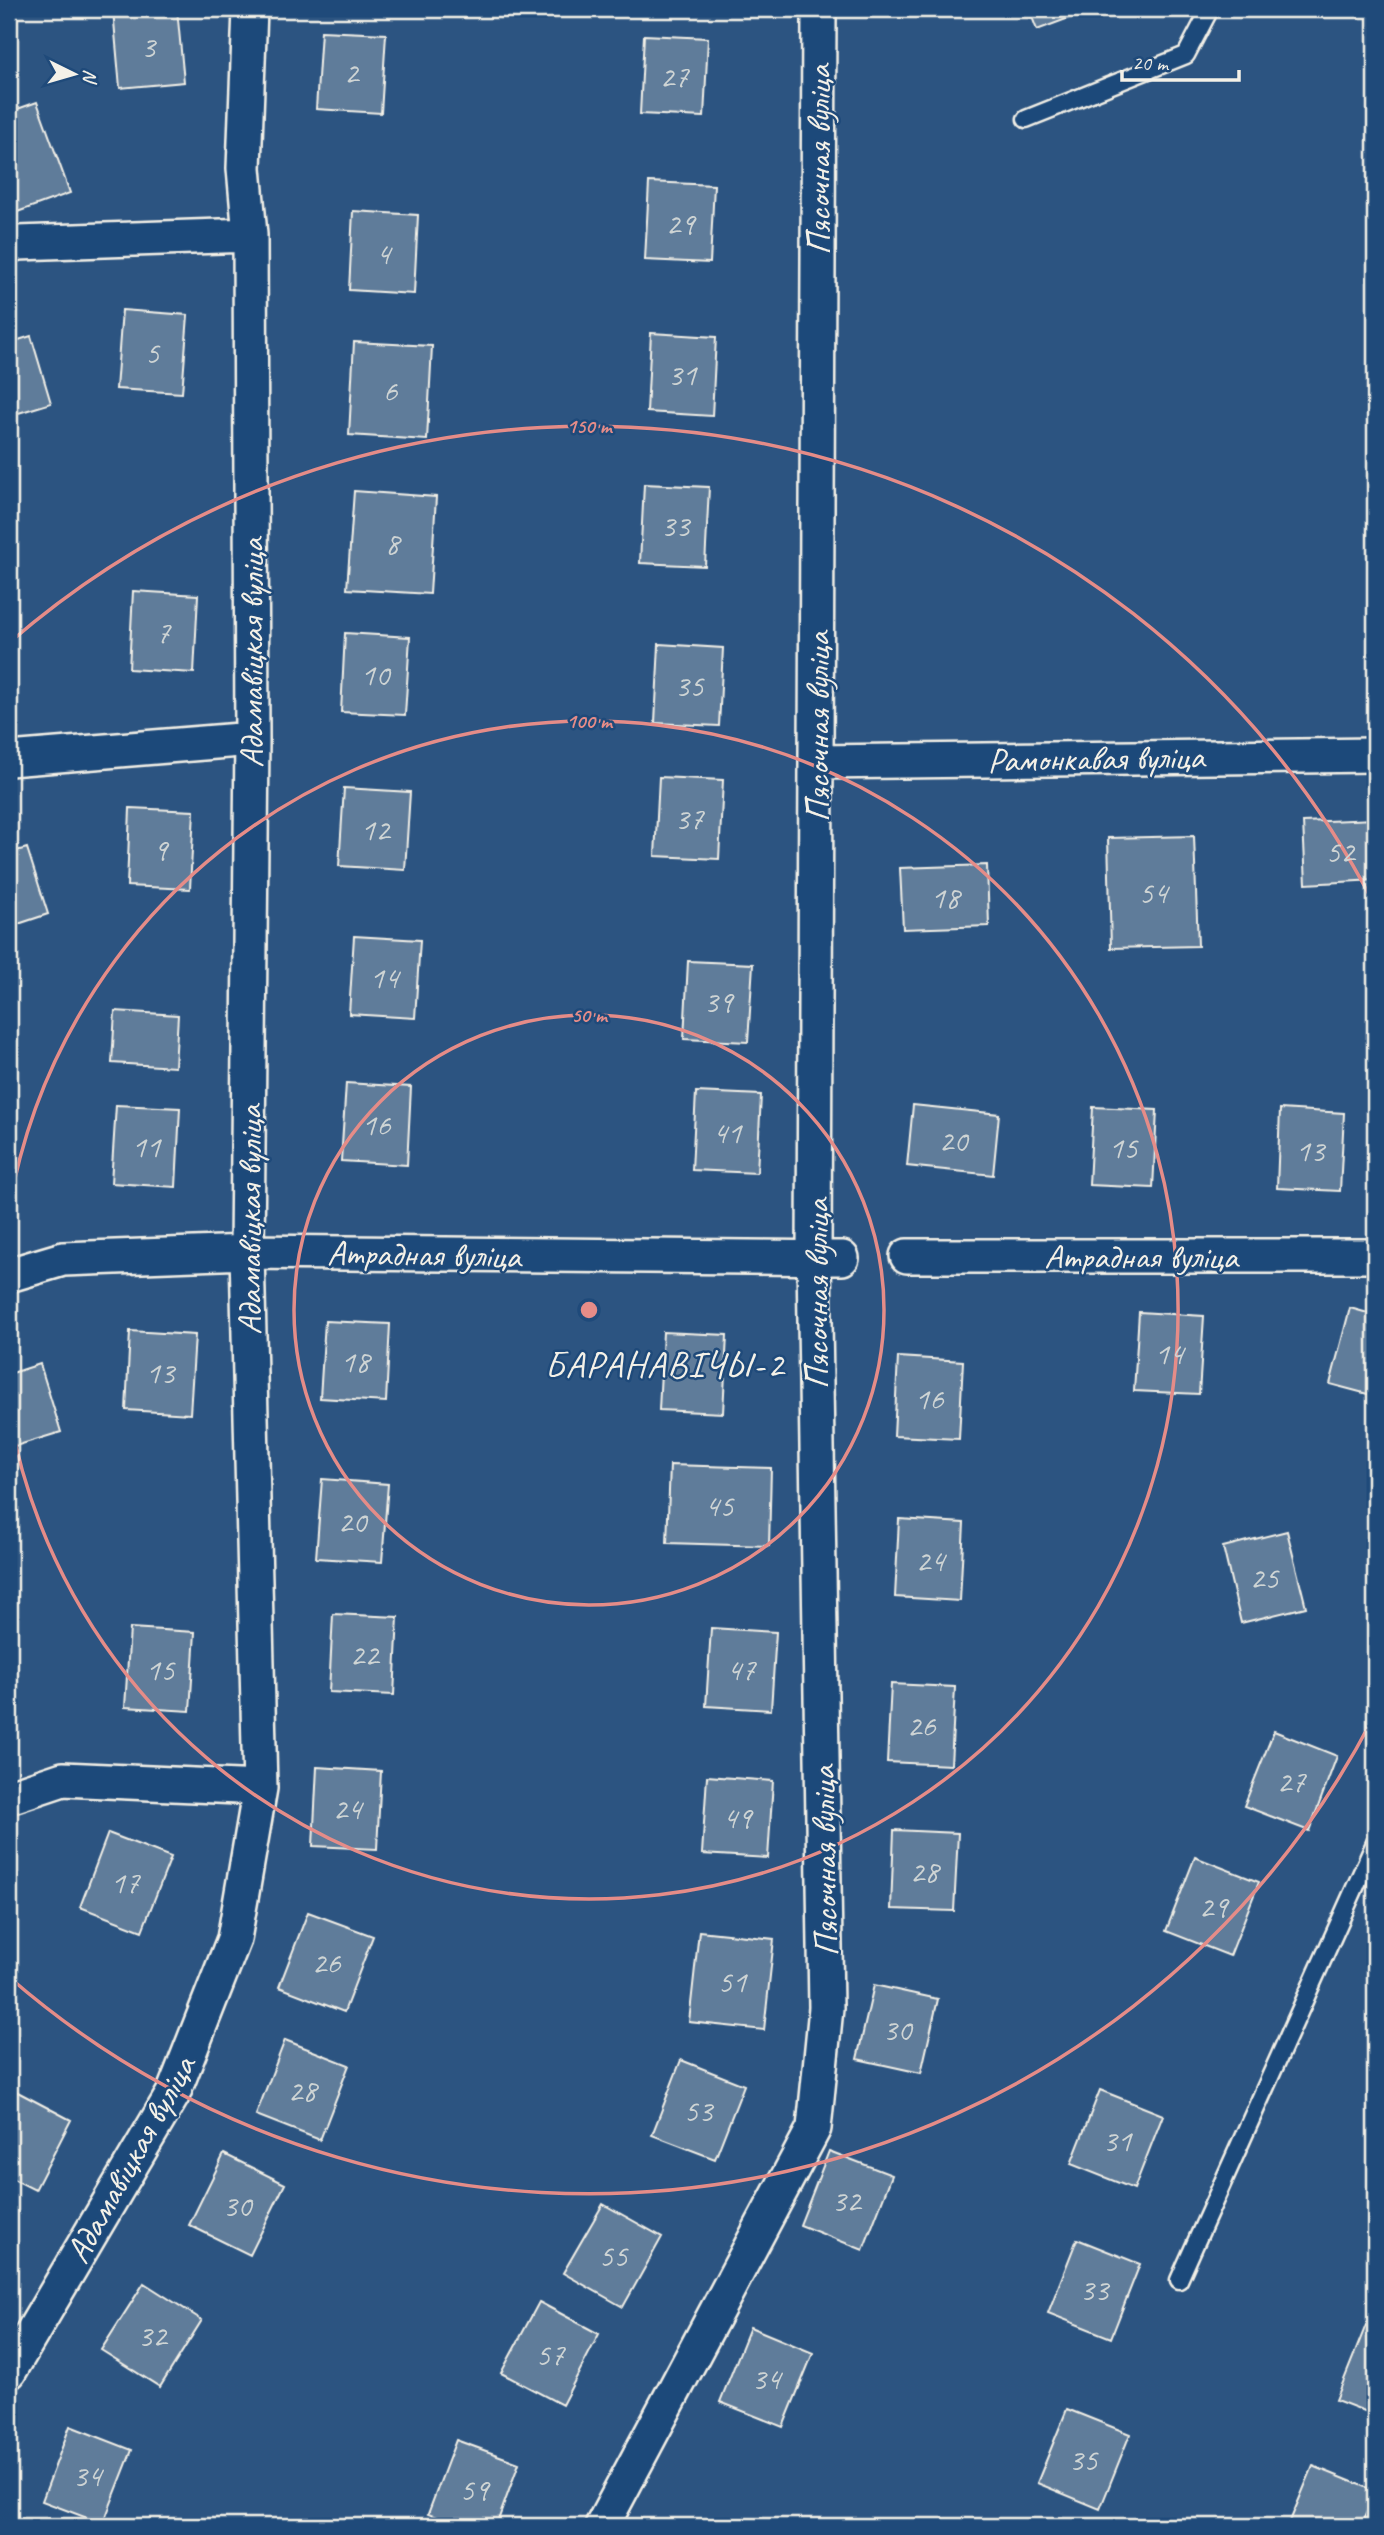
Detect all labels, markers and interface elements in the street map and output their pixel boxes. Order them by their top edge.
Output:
house number: 3 [141,26,158,67]
north arrow [38,38,108,108]
scale bar [1122,38,1239,82]
text: 20 m [1132,50,1170,76]
house number: 2 [344,52,361,93]
house number: 27 [660,56,690,97]
street label: Пясочная вуліца [796,62,841,255]
text: N [77,68,102,86]
house number: 29 [666,203,697,244]
house number: 4 [376,233,394,274]
house number: 5 [145,332,161,373]
house number: 31 [668,354,698,395]
house number: 6 [383,370,399,411]
text: 150 m [566,413,614,439]
house number: 33 [661,505,692,546]
house number: 8 [385,523,402,564]
street label: Адамавіцкая вуліца [229,535,274,768]
house number: 7 [156,612,172,653]
street label: Пясочная вуліца [795,629,840,822]
house number: 10 [361,654,392,695]
house number: 35 [675,665,705,706]
text: 100 m [566,708,614,734]
street label: Рамонкавая вуліца [987,734,1207,783]
house number: 37 [675,798,705,839]
house number: 12 [361,809,392,850]
house number: 9 [153,829,170,870]
house number: 52 [1326,831,1357,872]
house number: 54 [1139,872,1171,913]
house number: 18 [931,877,962,918]
house number: 14 [370,957,402,998]
house number: 39 [704,981,735,1022]
text: 50 m [571,1002,609,1028]
street label: Адамавіцкая вуліца [227,1102,272,1335]
house number: 16 [362,1104,392,1145]
house number: 41 [713,1112,743,1153]
house number: 20 [939,1120,970,1161]
house number: 11 [132,1126,162,1167]
house number: 15 [1109,1127,1139,1168]
house number: 13 [1296,1130,1327,1171]
street label: Пясочная вуліца [794,1196,839,1389]
street label: Атрадная вуліца [327,1230,524,1279]
street label: Атрадная вуліца [1044,1234,1240,1279]
centre of rings [577,1298,601,1322]
house number: 14 [1155,1333,1187,1374]
house number: 18 [341,1341,372,1382]
district label: БАРАНАВІЧЫ-2 [545,1341,787,1388]
house number: 13 [146,1352,177,1393]
house number: 16 [915,1378,945,1419]
house number: 45 [705,1485,735,1526]
house number: 20 [338,1501,369,1542]
house number: 24 [916,1540,948,1581]
house number: 25 [1250,1557,1280,1598]
house number: 22 [350,1634,381,1675]
house number: 15 [146,1649,176,1690]
house number: 47 [727,1649,757,1690]
house number: 26 [907,1705,937,1746]
house number: 27 [1277,1761,1307,1802]
street label: Пясочная вуліца [800,1763,849,1957]
house number: 24 [333,1788,365,1829]
house number: 49 [723,1797,754,1838]
house number: 28 [910,1851,941,1892]
house number: 17 [111,1862,141,1903]
house number: 29 [1199,1886,1230,1927]
house number: 26 [312,1942,342,1983]
house number: 51 [718,1961,748,2002]
house number: 30 [883,2009,914,2050]
street label: Адамавіцкая вуліца [55,2045,207,2271]
house number: 28 [288,2070,319,2111]
house number: 53 [684,2090,715,2131]
house number: 31 [1103,2120,1133,2161]
house number: 32 [832,2180,863,2221]
house number: 30 [223,2185,254,2226]
house number: 55 [599,2235,629,2276]
house number: 33 [1080,2269,1111,2310]
house number: 32 [138,2315,169,2356]
house number: 57 [536,2334,566,2375]
house number: 34 [752,2358,784,2399]
house number: 35 [1069,2439,1099,2480]
house number: 34 [73,2455,105,2496]
house number: 59 [460,2469,491,2510]

